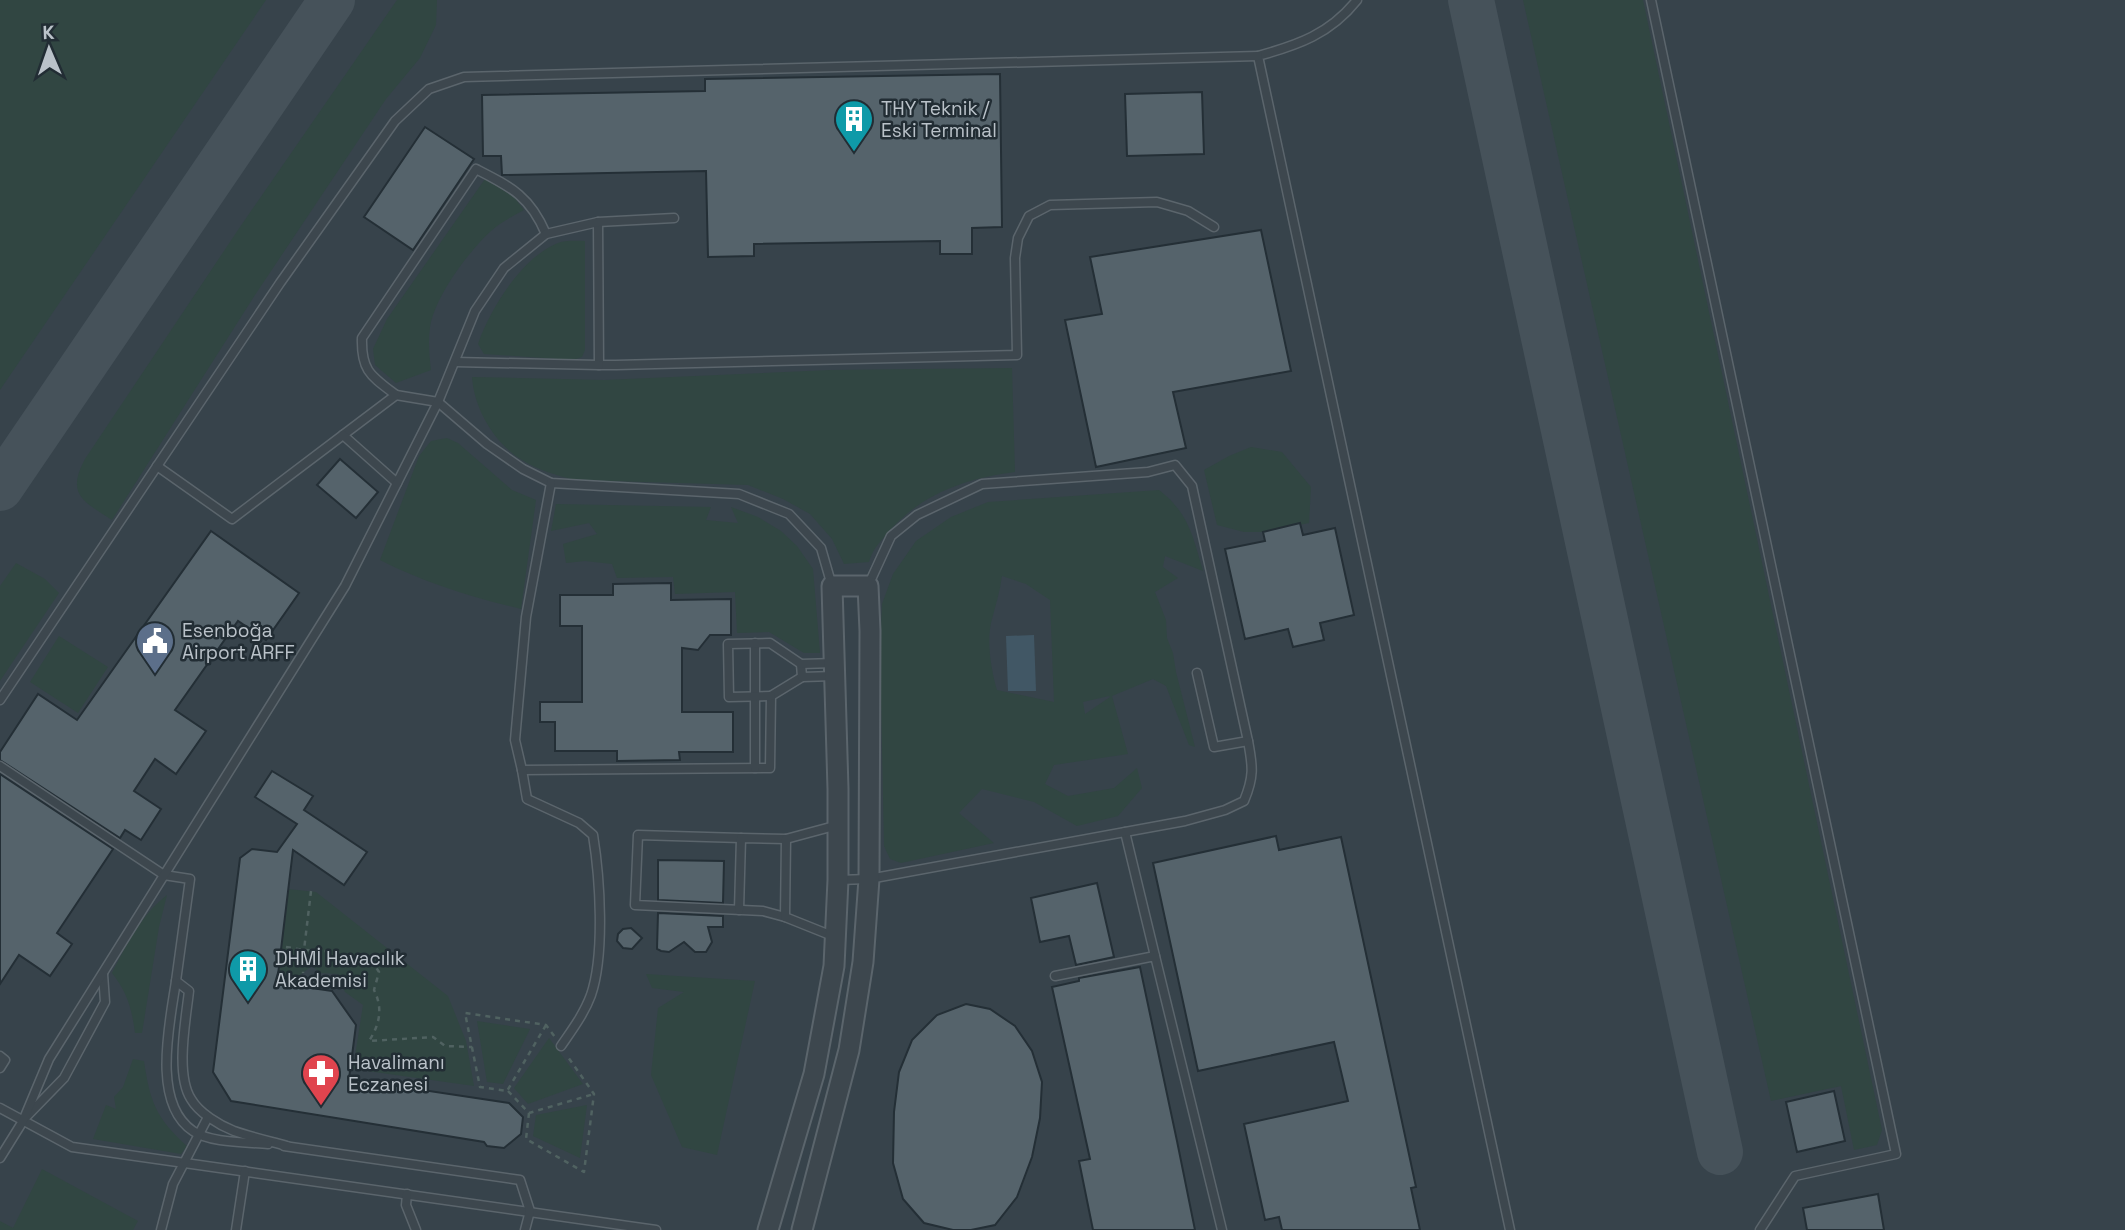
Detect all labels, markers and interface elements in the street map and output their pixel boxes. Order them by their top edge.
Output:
north arrow [14,14,84,84]
text: K [42,20,55,45]
place label: THY Teknik / Eski Terminal [881,96,997,143]
building icon: THY Teknik / Eski Terminal [833,98,875,153]
place label: Esenboğa Airport ARFF [182,618,295,665]
public building icon: Esenboğa Airport ARFF [134,620,176,675]
place label: DHMİ Havacılık Akademisi [275,946,405,993]
building icon: DHMİ Havacılık Akademisi [227,948,269,1003]
place label: Havalimanı Eczanesi [348,1050,445,1097]
pharmacy icon: Havalimanı Eczanesi [300,1052,342,1107]

